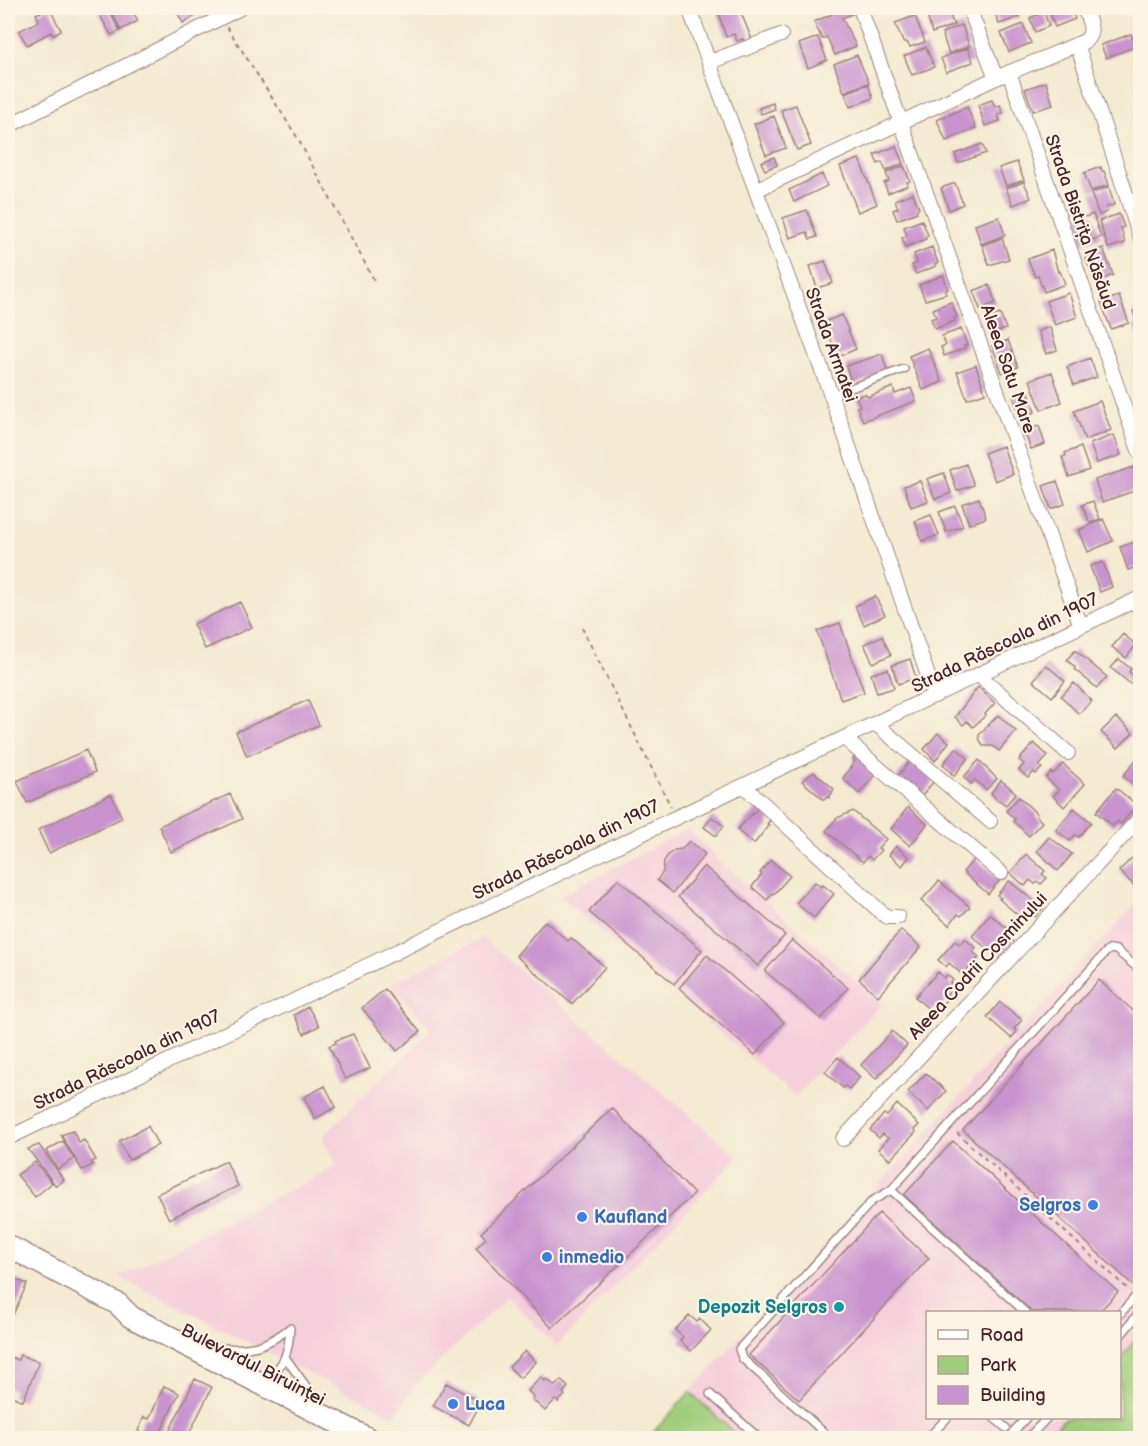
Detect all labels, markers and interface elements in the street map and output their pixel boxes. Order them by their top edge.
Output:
street label: Strada Bistrița Năsăud [1040,132,1120,312]
street label: Strada Armatei [801,285,861,405]
street label: Aleea Satu Mare [976,302,1040,436]
street label: Strada Răscoala din 1907 [908,589,1102,697]
street label: Strada Răscoala din 1907 [469,796,663,904]
street label: Aleea Codrii Cosminului [904,888,1052,1044]
street label: Strada Răscoala din 1907 [30,1006,224,1114]
place label: Selgros [1019,1195,1081,1216]
marker: Selgros [1086,1198,1100,1212]
place label: Kaufland [594,1207,667,1228]
marker: Kaufland [575,1210,589,1224]
place label: inmedio [559,1247,624,1268]
marker: inmedio [540,1250,554,1264]
place label: Depozit Selgros [698,1297,827,1318]
marker: Depozit Selgros [832,1300,846,1314]
legend [926,1311,1121,1419]
street label: Bulevardul Biruinței [178,1320,328,1410]
text: Road [980,1325,1024,1346]
text: Park [980,1355,1016,1376]
text: Building [980,1385,1046,1406]
place label: Luca [465,1394,505,1415]
marker: Luca [446,1397,460,1411]

